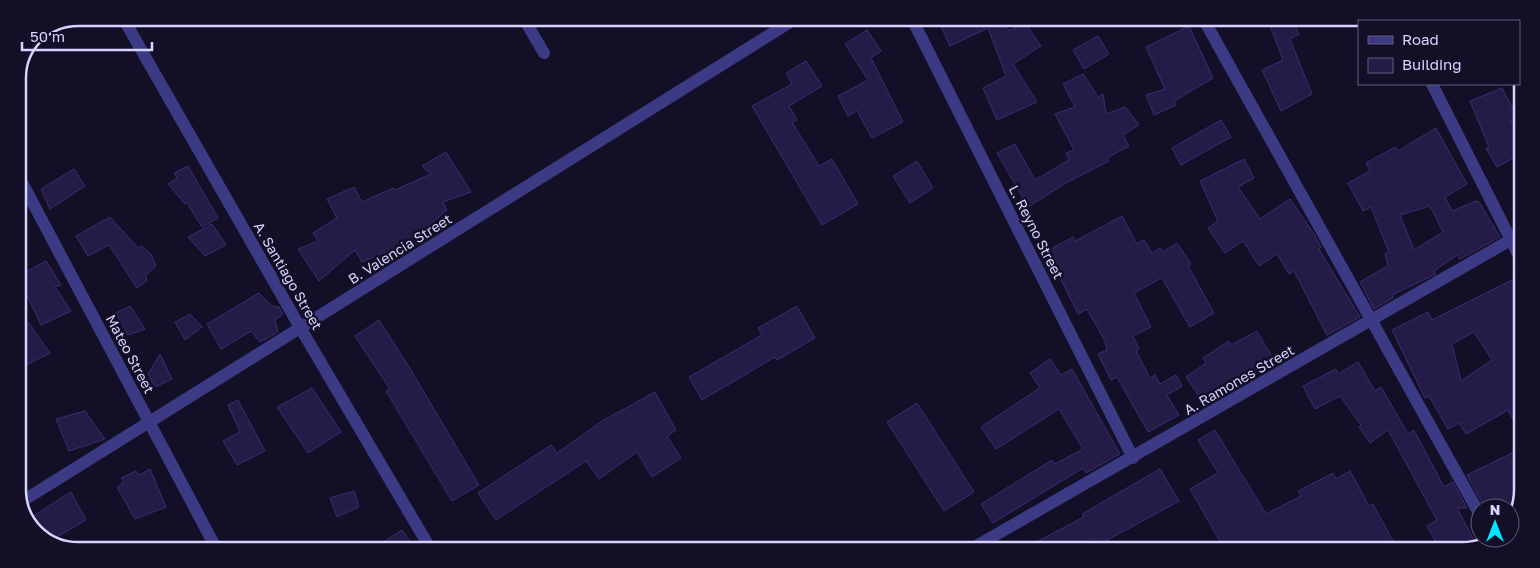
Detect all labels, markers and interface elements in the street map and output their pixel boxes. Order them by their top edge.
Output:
scale bar [22,20,152,52]
legend [1358,20,1520,85]
text: 50 m [30,27,65,45]
text: Road [1402,30,1439,48]
text: Building [1402,55,1462,73]
street label: L. Reyno Street [1005,182,1067,282]
street label: B. Valencia Street [345,210,455,287]
street label: A. Santiago Street [251,219,326,333]
street label: Mateo Street [103,311,158,396]
street label: A. Ramones Street [1181,341,1297,418]
north arrow [1470,498,1520,548]
text: N [1490,501,1500,518]

